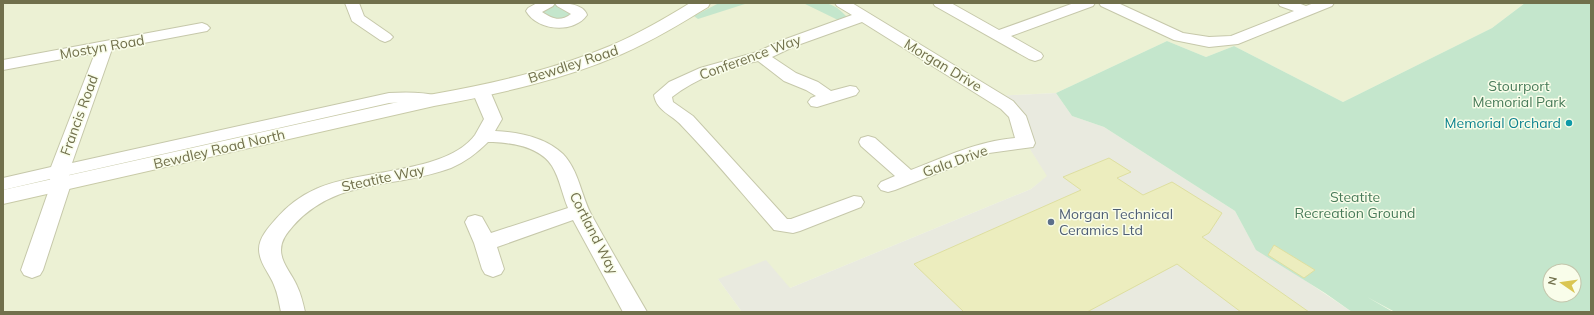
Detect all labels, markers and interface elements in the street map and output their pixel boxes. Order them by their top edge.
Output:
street label: Conference Way [697,30,804,84]
street label: Mostyn Road [58,31,146,63]
street label: Morgan Drive [901,35,985,95]
street label: Bewdley Road [526,41,620,87]
street label: Francis Road [56,72,102,158]
park label: Stourport Memorial Park [1472,77,1566,111]
place label: Memorial Orchard [1445,114,1561,132]
marker: Memorial Orchard [1564,118,1574,128]
street label: Bewdley Road North [151,125,287,173]
street label: Gala Drive [920,141,990,181]
street label: Steatite Way [340,160,427,196]
park label: Steatite Recreation Ground [1294,188,1416,222]
street label: Cortland Way [566,189,623,278]
place label: Morgan Technical Ceramics Ltd [1059,205,1173,239]
marker: Morgan Technical Ceramics Ltd [1046,217,1056,227]
north arrow [1542,263,1582,303]
text: N [1545,275,1560,286]

